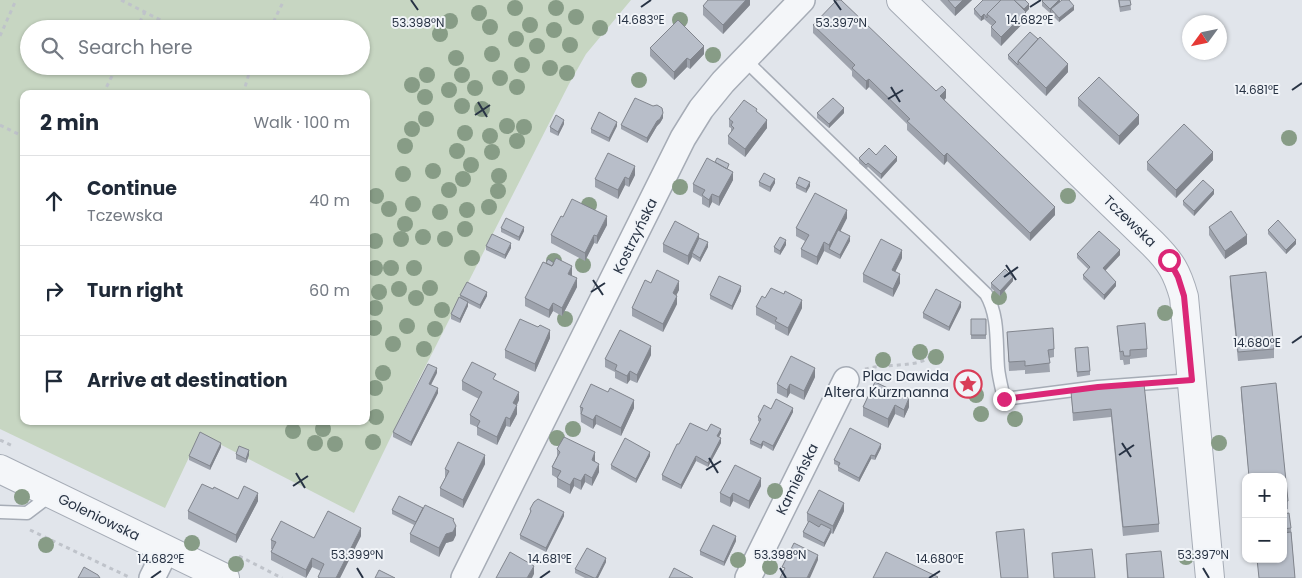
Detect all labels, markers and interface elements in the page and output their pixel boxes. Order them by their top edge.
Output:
text: 14.683°E [617,11,665,28]
text: 14.682°E [1006,11,1054,28]
text: 53.398°N [392,14,444,31]
text: 53.397°N [815,14,867,31]
north arrow [1182,15,1227,60]
search box [20,20,370,75]
icon: search [38,34,66,62]
text: Search here [78,34,192,61]
text: 14.681°E [1235,81,1279,98]
text: 2 min [40,108,99,137]
text: Walk · 100 m [253,111,350,134]
text: Continue [87,175,177,202]
icon: ahead [40,187,68,215]
text: 40 m [309,189,350,212]
street label: Tczewska [1099,191,1161,251]
street label: Kostrzyńska [608,195,662,277]
text: Tczewska [87,204,163,227]
route start [1158,249,1181,272]
icon: right [40,277,68,305]
text: Turn right [87,277,183,304]
text: 60 m [309,279,350,302]
text: 14.680°E [1233,334,1281,351]
place label: Plac Dawida Altera Kurzmanna [824,366,949,402]
icon: arrive [40,367,68,395]
text: Arrive at destination [87,367,288,394]
place icon: Plac Dawida Altera Kurzmanna [953,369,983,399]
route end [993,388,1016,411]
street label: Kamieńska [771,440,823,518]
map controls [1242,473,1287,563]
button: + [1242,473,1287,518]
street label: Goleniowska [55,489,143,545]
button: − [1242,518,1287,563]
text: 53.399°N [331,546,383,563]
text: 53.398°N [754,546,806,563]
text: 53.397°N [1177,546,1229,563]
text: 14.682°E [137,550,185,567]
text: 14.681°E [528,550,572,567]
text: 14.680°E [916,550,964,567]

